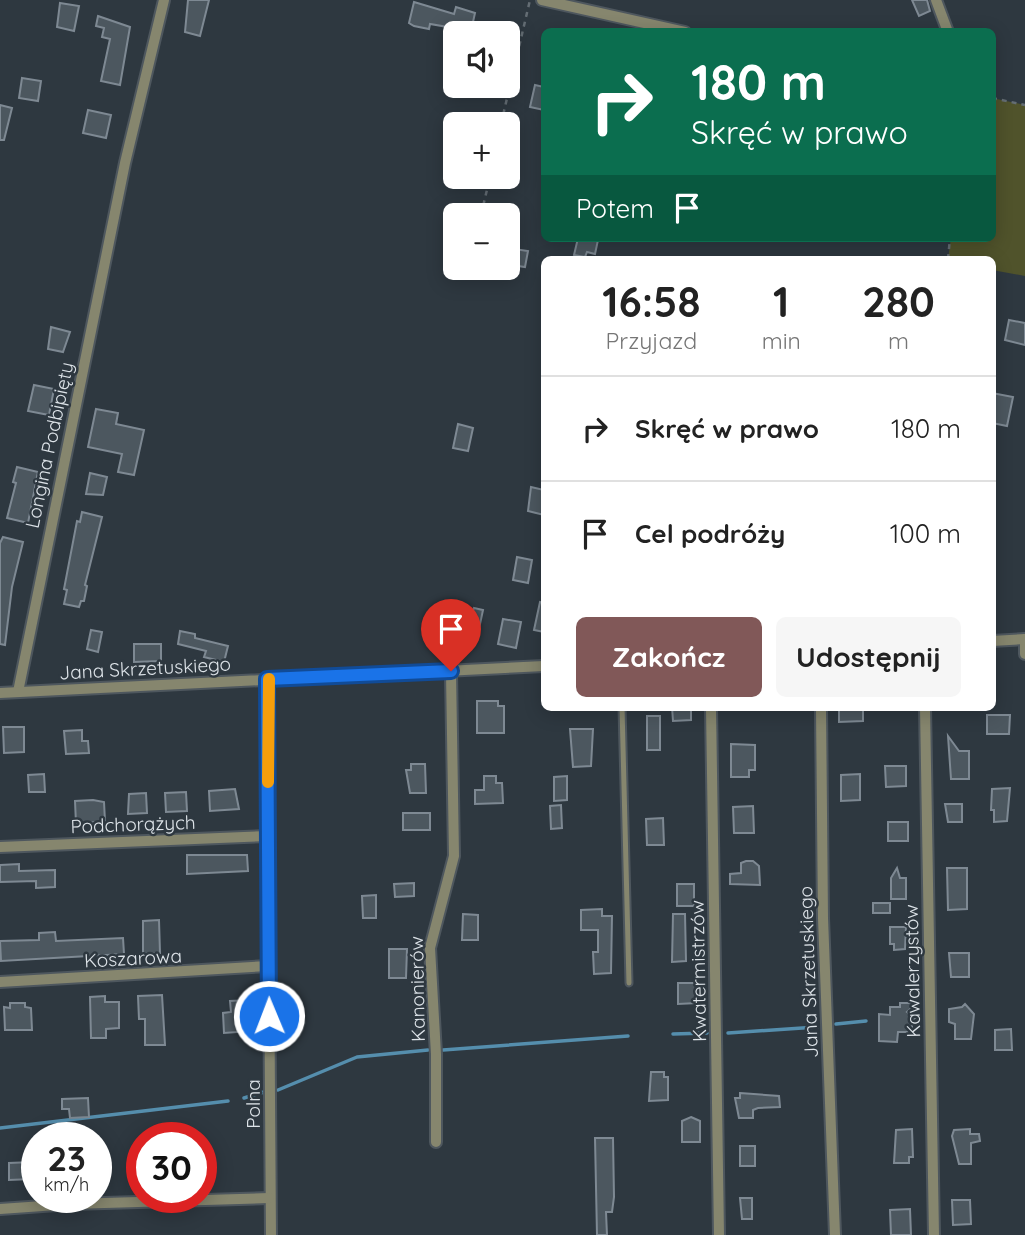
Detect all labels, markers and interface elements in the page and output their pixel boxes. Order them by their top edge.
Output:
map controls [443,21,520,280]
button: sound [443,21,520,98]
text: 180 m [691,51,826,112]
icon: right [576,56,667,147]
button: + [443,112,520,189]
text: Skręć w prawo [691,112,908,152]
icon: arrive [668,189,706,227]
text: Potem [576,192,654,225]
button: − [443,203,520,280]
text: 16:58 [602,275,700,328]
text: 1 [773,275,789,328]
text: 280 [862,275,935,328]
text: Przyjazd [606,326,697,355]
text: min [762,326,801,355]
text: m [888,326,909,355]
street label: Longina Podbipięty [20,360,78,530]
icon: right [576,410,614,448]
text: Skręć w prawo [635,412,819,445]
text: 180 m [891,412,961,445]
icon: arrive [576,515,614,553]
text: Cel podróży [635,517,785,550]
text: 100 m [890,517,961,550]
pin [421,599,481,671]
icon: arrive [432,610,470,648]
button: Zakończ [576,617,762,697]
button: Udostępnij [776,617,961,697]
street label: Jana Skrzetuskiego [59,652,231,684]
street label: Podchorążych [70,810,196,838]
street label: Jana Skrzetuskiego [793,886,823,1058]
street label: Kwatermistrzów [685,900,711,1042]
street label: Kawalerzystów [899,904,925,1038]
street label: Kanonierów [404,936,430,1042]
street label: Koszarowa [84,943,182,973]
position arrow [232,979,306,1053]
street label: Polna [241,1079,265,1129]
speed limit sign: 30 [126,1122,217,1213]
text: 23 [47,1136,86,1180]
text: km/h [44,1173,89,1196]

